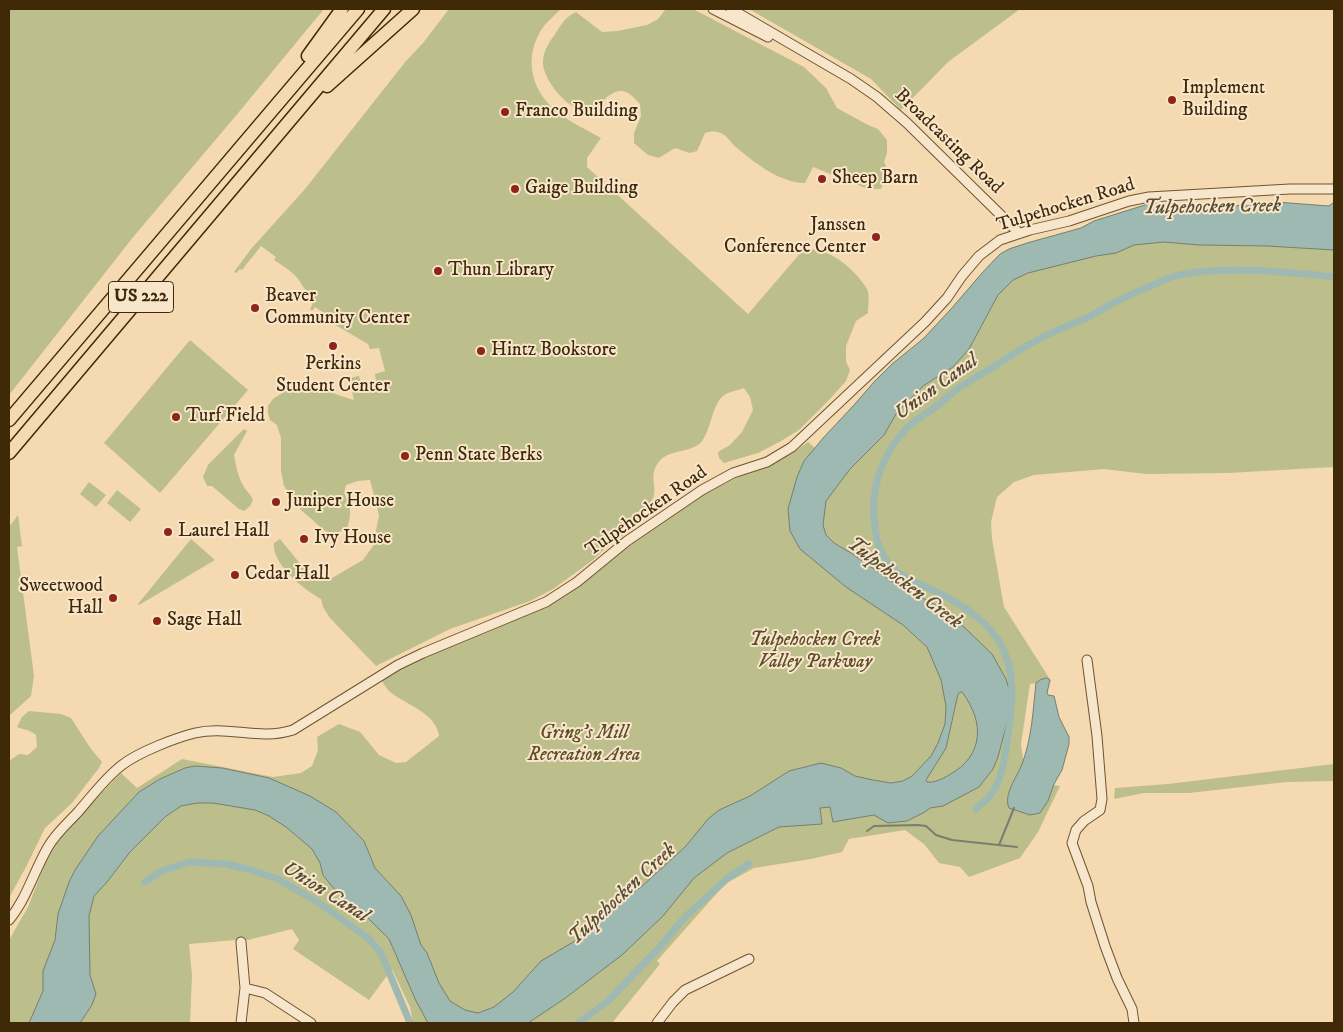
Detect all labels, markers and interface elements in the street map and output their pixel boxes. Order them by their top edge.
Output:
place label: Implement Building [1182,78,1265,122]
street label: Broadcasting Road [889,84,1007,200]
marker: Implement Building [1166,94,1178,106]
place label: Franco Building [515,101,638,123]
marker: Franco Building [499,106,511,118]
place label: Sheep Barn [832,168,918,190]
marker: Sheep Barn [816,173,828,185]
street label: Tulpehocken Road [994,174,1138,238]
place label: Gaige Building [525,178,638,200]
marker: Gaige Building [509,183,521,195]
water label: Tulpehocken Creek [1143,195,1281,221]
place label: Janssen Conference Center [724,215,866,259]
marker: Janssen Conference Center [870,231,882,243]
place label: Thun Library [448,260,554,282]
marker: Thun Library [432,265,444,277]
road number: US 222 [108,282,174,312]
place label: Beaver Community Center [265,286,410,330]
marker: Beaver Community Center [249,302,261,314]
marker: Perkins Student Center [327,340,339,352]
place label: Hintz Bookstore [491,340,616,362]
marker: Hintz Bookstore [475,345,487,357]
water label: Union Canal [891,350,983,426]
place label: Perkins Student Center [276,354,390,398]
place label: Turf Field [186,406,265,428]
marker: Turf Field [170,411,182,423]
place label: Penn State Berks [415,445,542,467]
marker: Penn State Berks [399,450,411,462]
street label: Tulpehocken Road [582,462,712,562]
place label: Juniper House [286,491,394,513]
marker: Juniper House [270,496,282,508]
place label: Laurel Hall [178,521,269,543]
marker: Laurel Hall [162,526,174,538]
place label: Ivy House [314,528,391,550]
marker: Ivy House [298,533,310,545]
water label: Tulpehocken Creek [842,533,966,635]
place label: Cedar Hall [245,564,330,586]
marker: Cedar Hall [229,569,241,581]
place label: Sweetwood Hall [19,576,103,620]
marker: Sweetwood Hall [107,592,119,604]
place label: Sage Hall [167,610,242,632]
marker: Sage Hall [151,615,163,627]
park label: Tulpehocken Creek Valley Parkway [750,630,880,674]
park label: Gring's Mill Recreation Area [528,723,640,767]
water label: Tulpehocken Creek [564,839,682,951]
water label: Union Canal [277,857,373,929]

